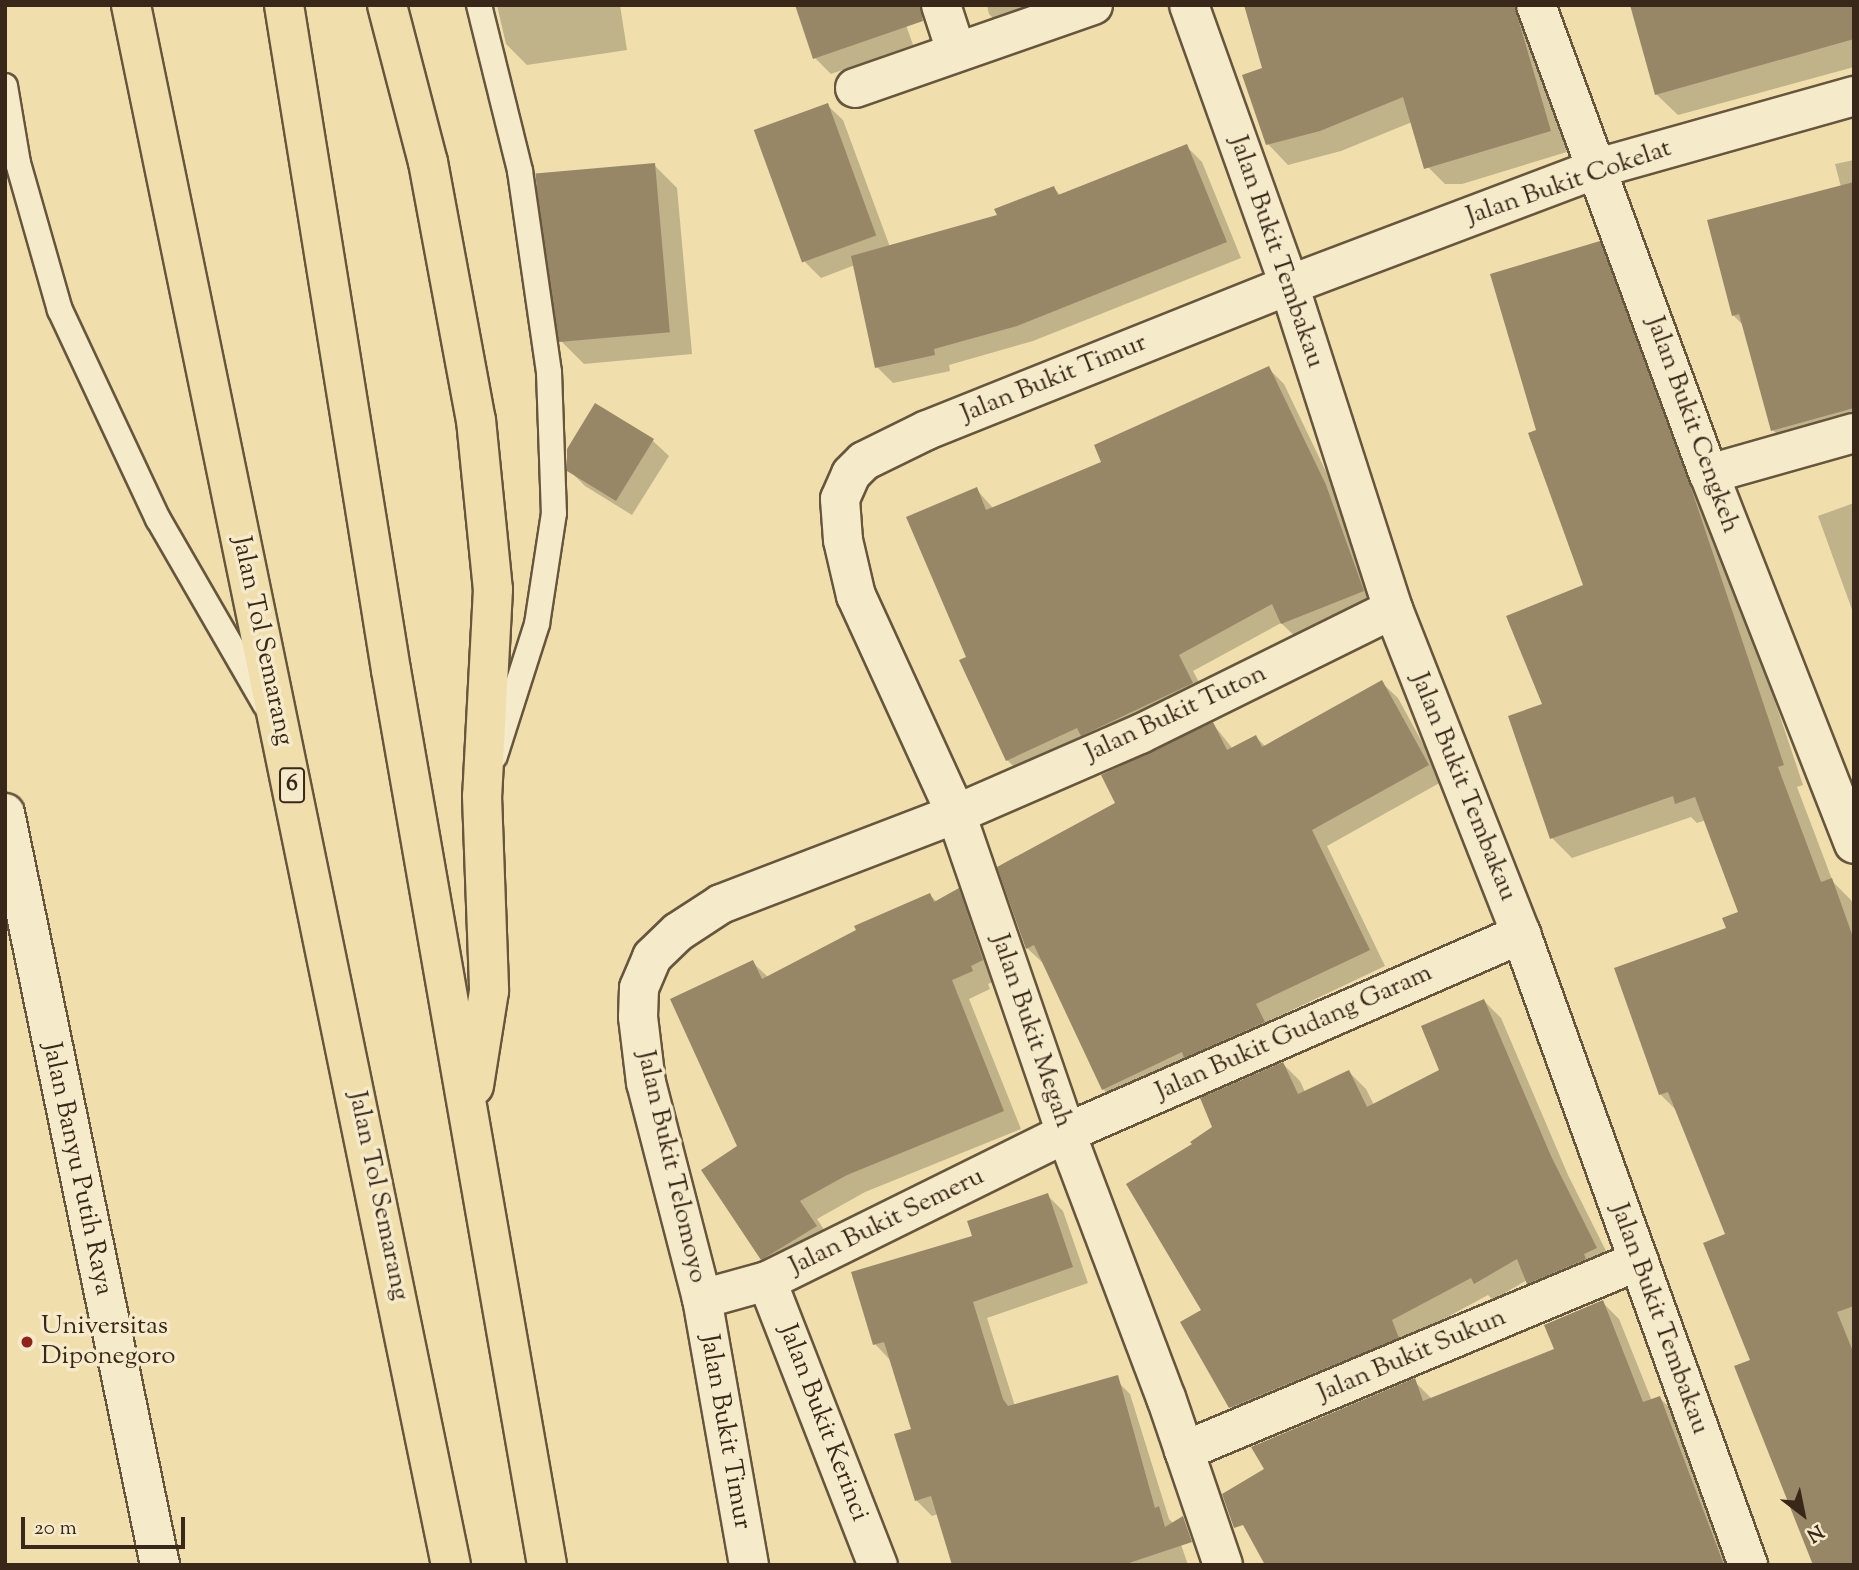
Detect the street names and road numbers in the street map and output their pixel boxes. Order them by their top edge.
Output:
street label: Jalan Bukit Tembakau [1222,132,1330,372]
street label: Jalan Bukit Cokelat [1462,133,1676,233]
street label: Jalan Bukit Cengkeh [1638,313,1746,537]
street label: Jalan Bukit Timur [957,328,1151,430]
street label: Jalan Tol Semarang [225,534,299,748]
street label: Jalan Bukit Tuton [1080,658,1272,770]
street label: Jalan Bukit Tembakau [1403,668,1523,906]
road number: 6 [278,764,306,806]
street label: Jalan Bukit Megah [983,930,1079,1132]
street label: Jalan Bukit Gudang Garam [1151,958,1437,1108]
street label: Jalan Banyu Putih Raya [35,1040,119,1298]
street label: Jalan Bukit Telomoyo [629,1048,713,1286]
street label: Jalan Tol Semarang [341,1089,415,1303]
street label: Jalan Bukit Semeru [785,1161,989,1283]
street label: Jalan Bukit Tembakau [1603,1199,1715,1439]
street label: Jalan Bukit Sukun [1313,1302,1511,1410]
street label: Jalan Bukit Kerinci [771,1320,875,1526]
street label: Jalan Bukit Timur [693,1332,757,1532]

